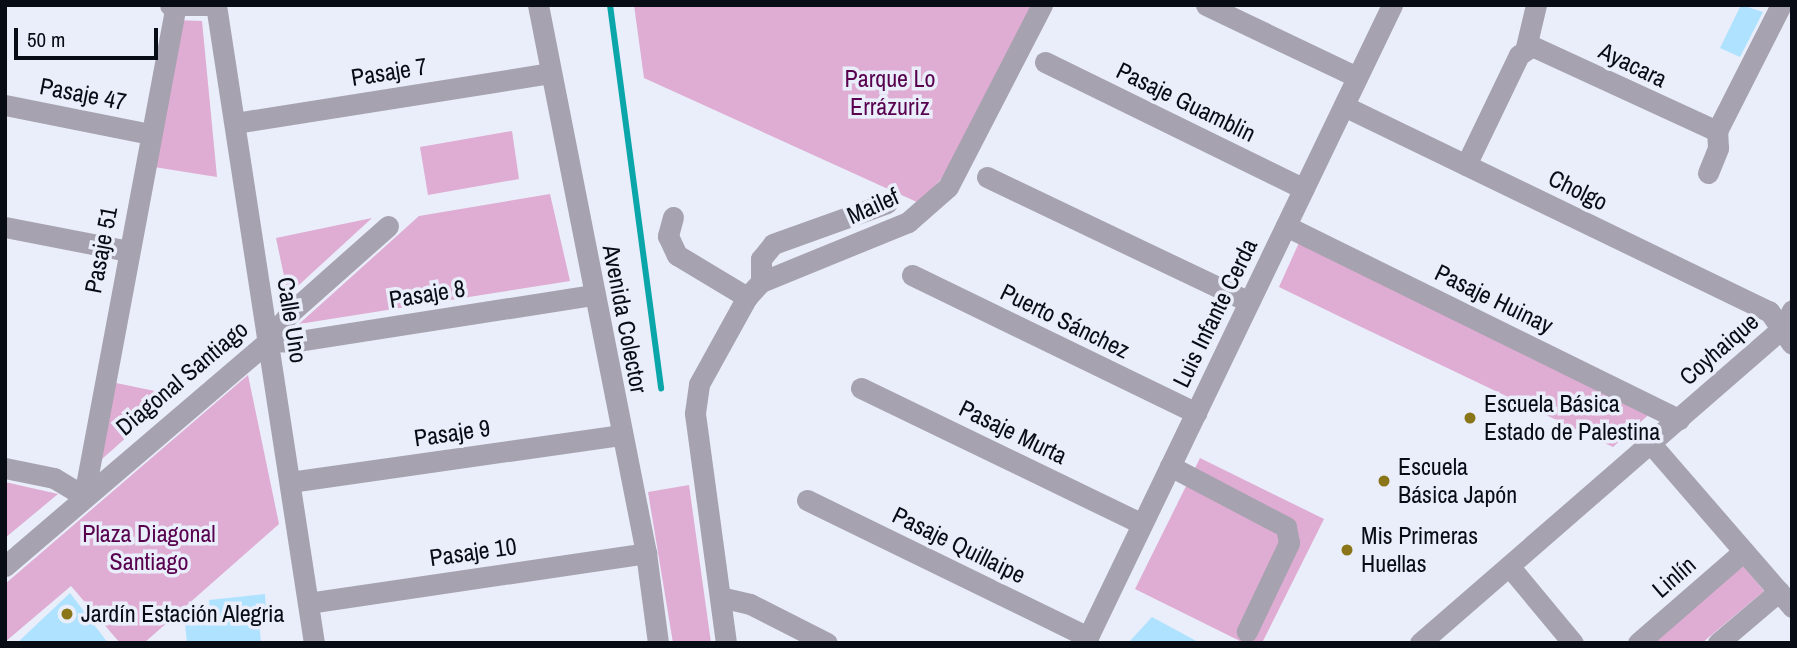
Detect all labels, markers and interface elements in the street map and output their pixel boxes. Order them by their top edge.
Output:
scale bar [18,14,161,58]
text: 50 m [27,25,65,54]
street label: Ayacara [1594,36,1672,94]
street label: Pasaje 7 [349,52,429,92]
street label: Pasaje Guamblin [1112,56,1260,148]
park label: Parque Lo Errázuriz [845,65,935,121]
street label: Pasaje 47 [37,72,129,116]
street label: Cholgo [1544,163,1612,217]
street label: Mailef [843,182,903,230]
street label: Pasaje 51 [79,204,123,296]
street label: Luis Infante Cerda [1167,234,1263,392]
street label: Avenida Colector [596,242,654,396]
street label: Pasaje Huinay [1430,258,1558,340]
street label: Pasaje 8 [387,274,467,314]
street label: Calle Uno [271,275,313,365]
street label: Puerto Sánchez [996,277,1134,365]
street label: Coyhaique [1674,307,1764,391]
street label: Diagonal Santiago [110,315,254,441]
place label: Escuela Básica Estado de Palestina [1484,390,1660,446]
street label: Pasaje Murta [955,394,1071,470]
marker: Escuela Básica Estado de Palestina [1462,410,1478,426]
street label: Pasaje 9 [412,413,492,453]
place label: Escuela Básica Japón [1398,453,1517,509]
marker: Escuela Básica Japón [1376,473,1392,489]
street label: Pasaje Quillaipe [888,500,1030,590]
park label: Plaza Diagonal Santiago [82,520,216,576]
place label: Mis Primeras Huellas [1361,522,1478,578]
street label: Pasaje 10 [428,532,518,572]
marker: Mis Primeras Huellas [1339,542,1355,558]
street label: Linlín [1646,550,1702,604]
place label: Jardín Estación Alegria [81,600,286,628]
marker: Jardín Estación Alegria [59,606,75,622]

